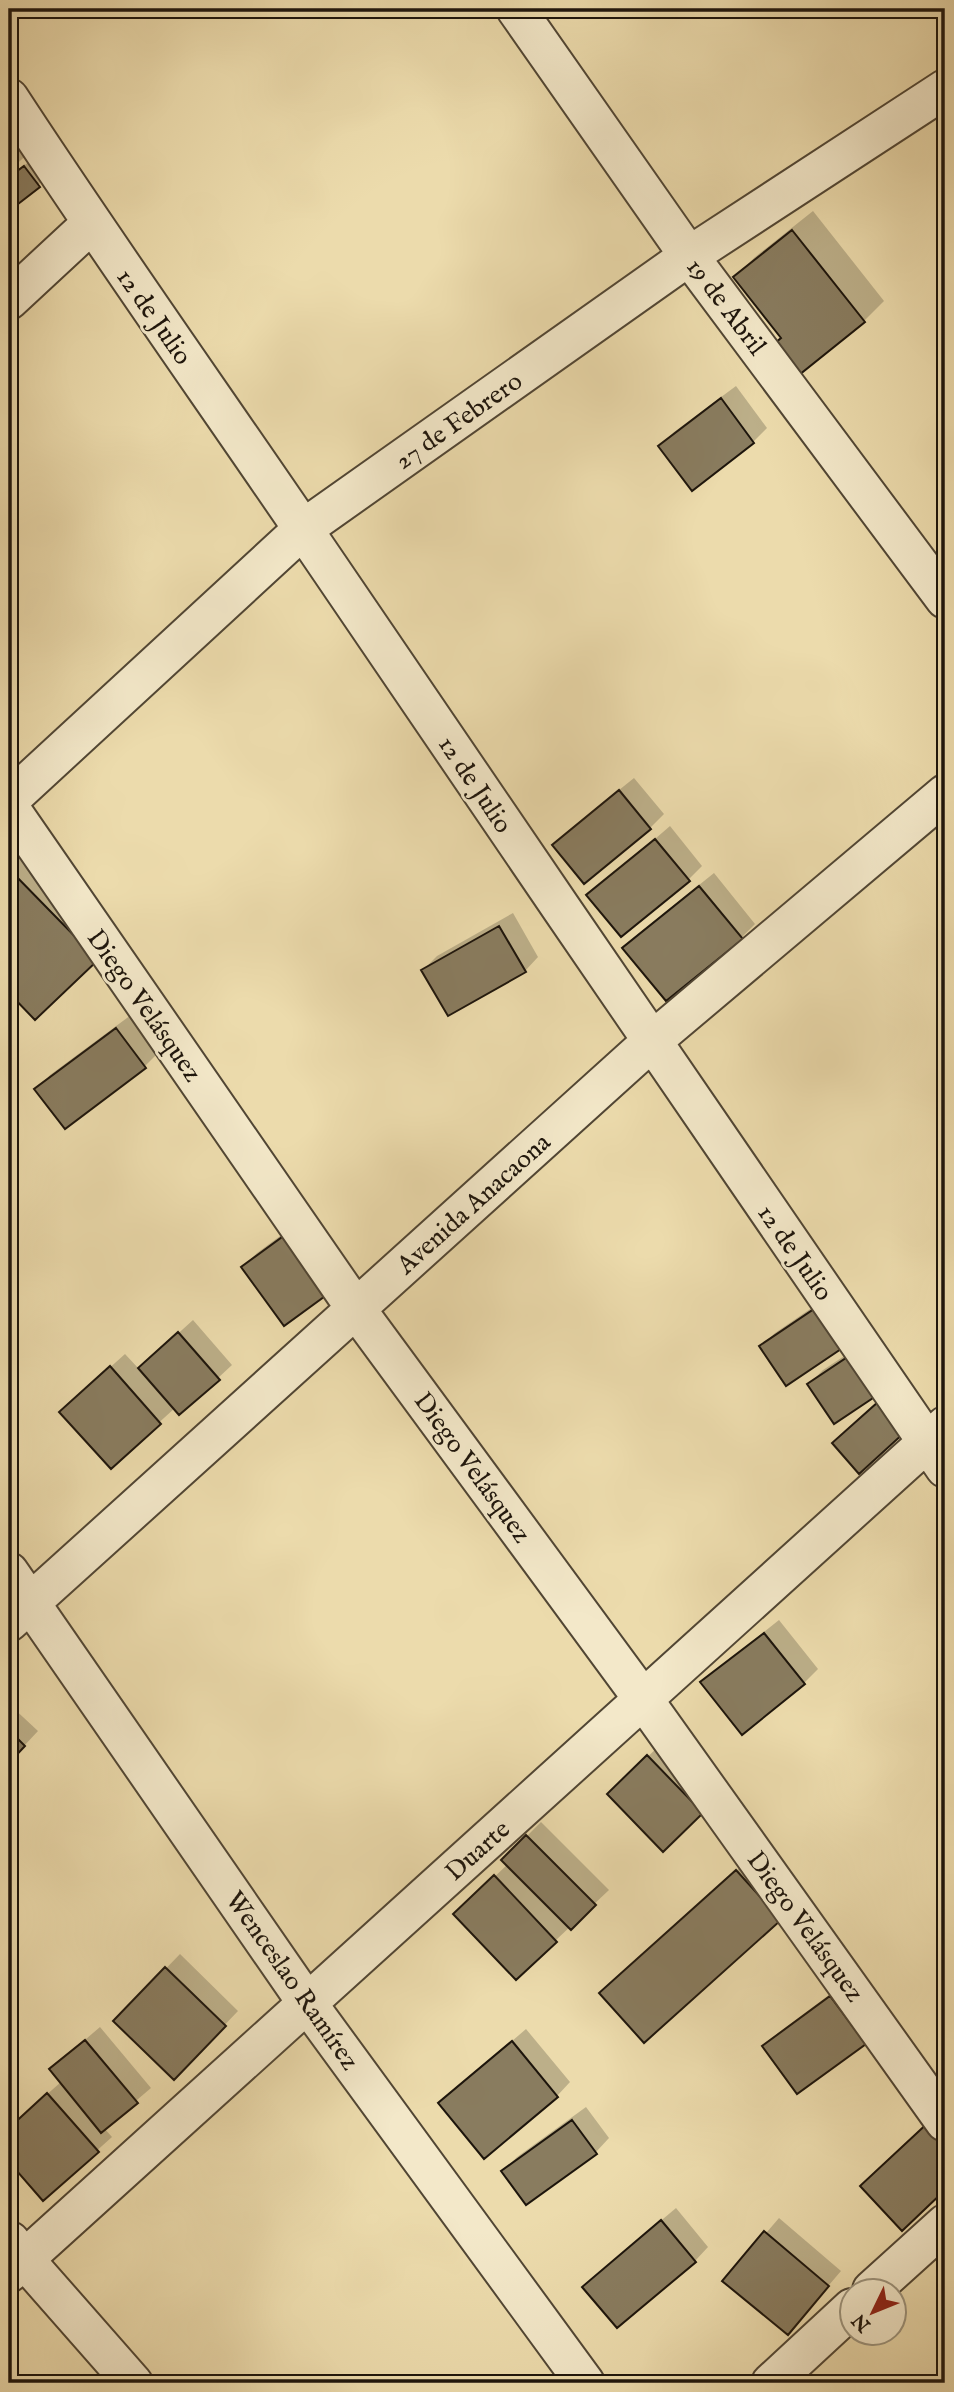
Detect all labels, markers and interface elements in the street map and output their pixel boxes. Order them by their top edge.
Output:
street label: 19 de Abril [679,252,774,363]
street label: 12 de Julio [109,262,199,372]
street label: 27 de Febrero [389,365,529,477]
street label: 12 de Julio [430,730,519,840]
street label: Diego Velásquez [79,923,209,1089]
street label: Avenida Anacaona [389,1126,558,1283]
street label: 12 de Julio [750,1198,840,1308]
street label: Diego Velásquez [406,1386,538,1550]
street label: Duarte [439,1813,517,1889]
street label: Diego Velásquez [739,1845,871,2009]
street label: Wenceslao Ramírez [218,1885,366,2077]
north arrow [838,2276,908,2346]
text: N [847,2308,877,2337]

